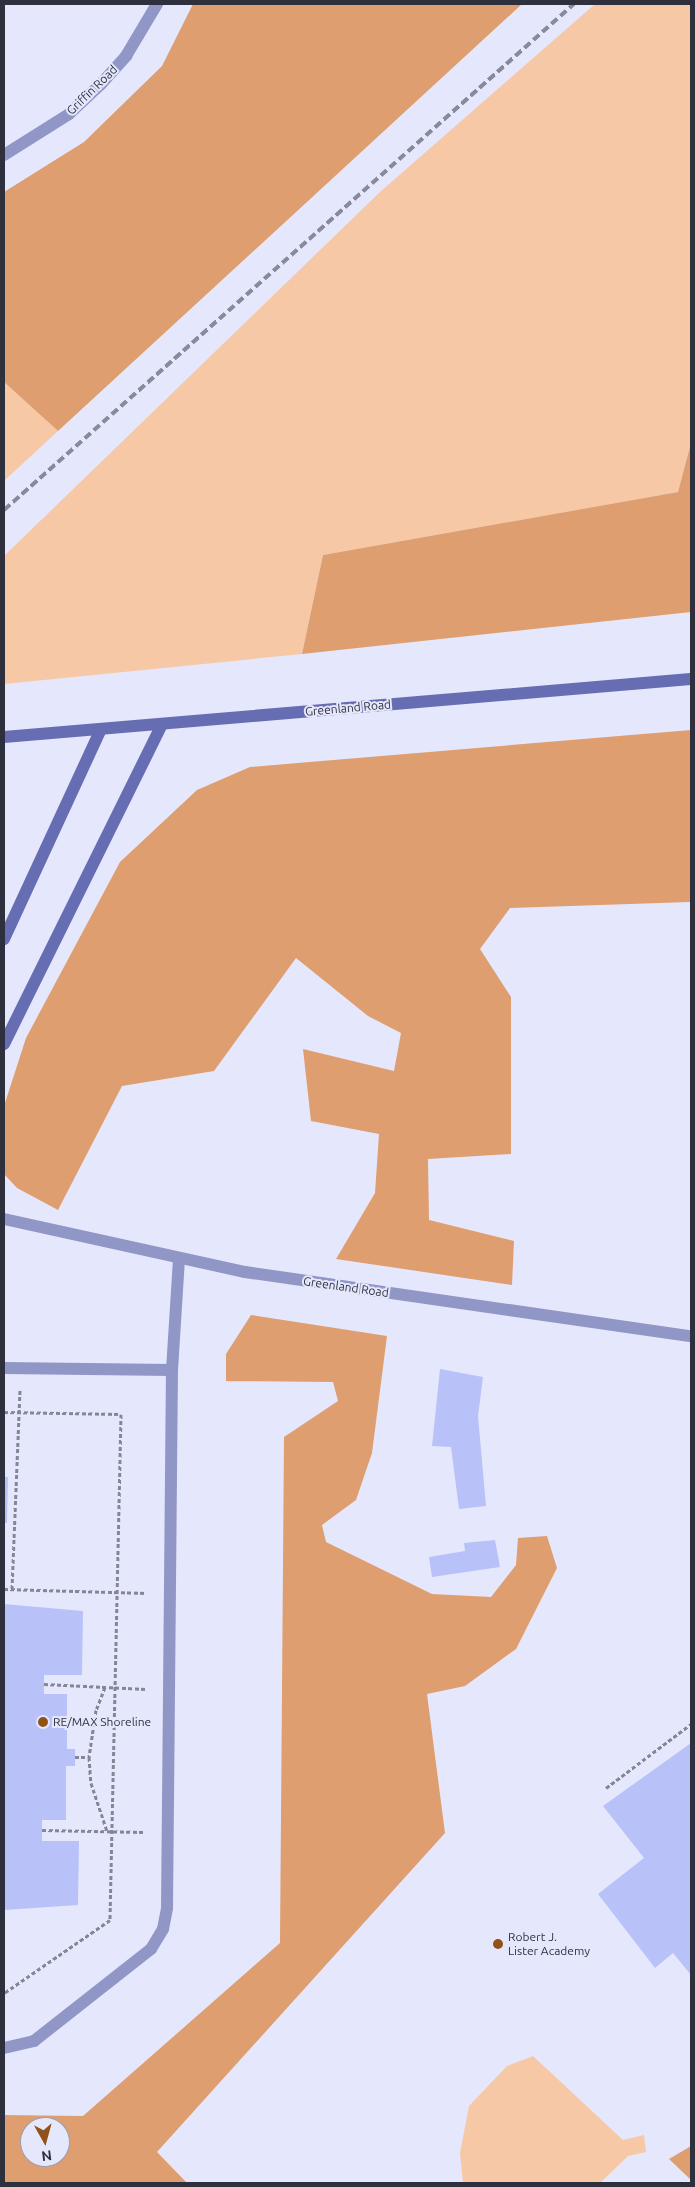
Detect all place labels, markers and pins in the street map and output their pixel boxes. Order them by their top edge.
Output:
place label: RE/MAX Shoreline [53,1715,151,1729]
marker: RE/MAX Shoreline [37,1716,49,1728]
place label: Robert J. Lister Academy [508,1930,590,1958]
marker: Robert J. Lister Academy [492,1938,504,1950]

